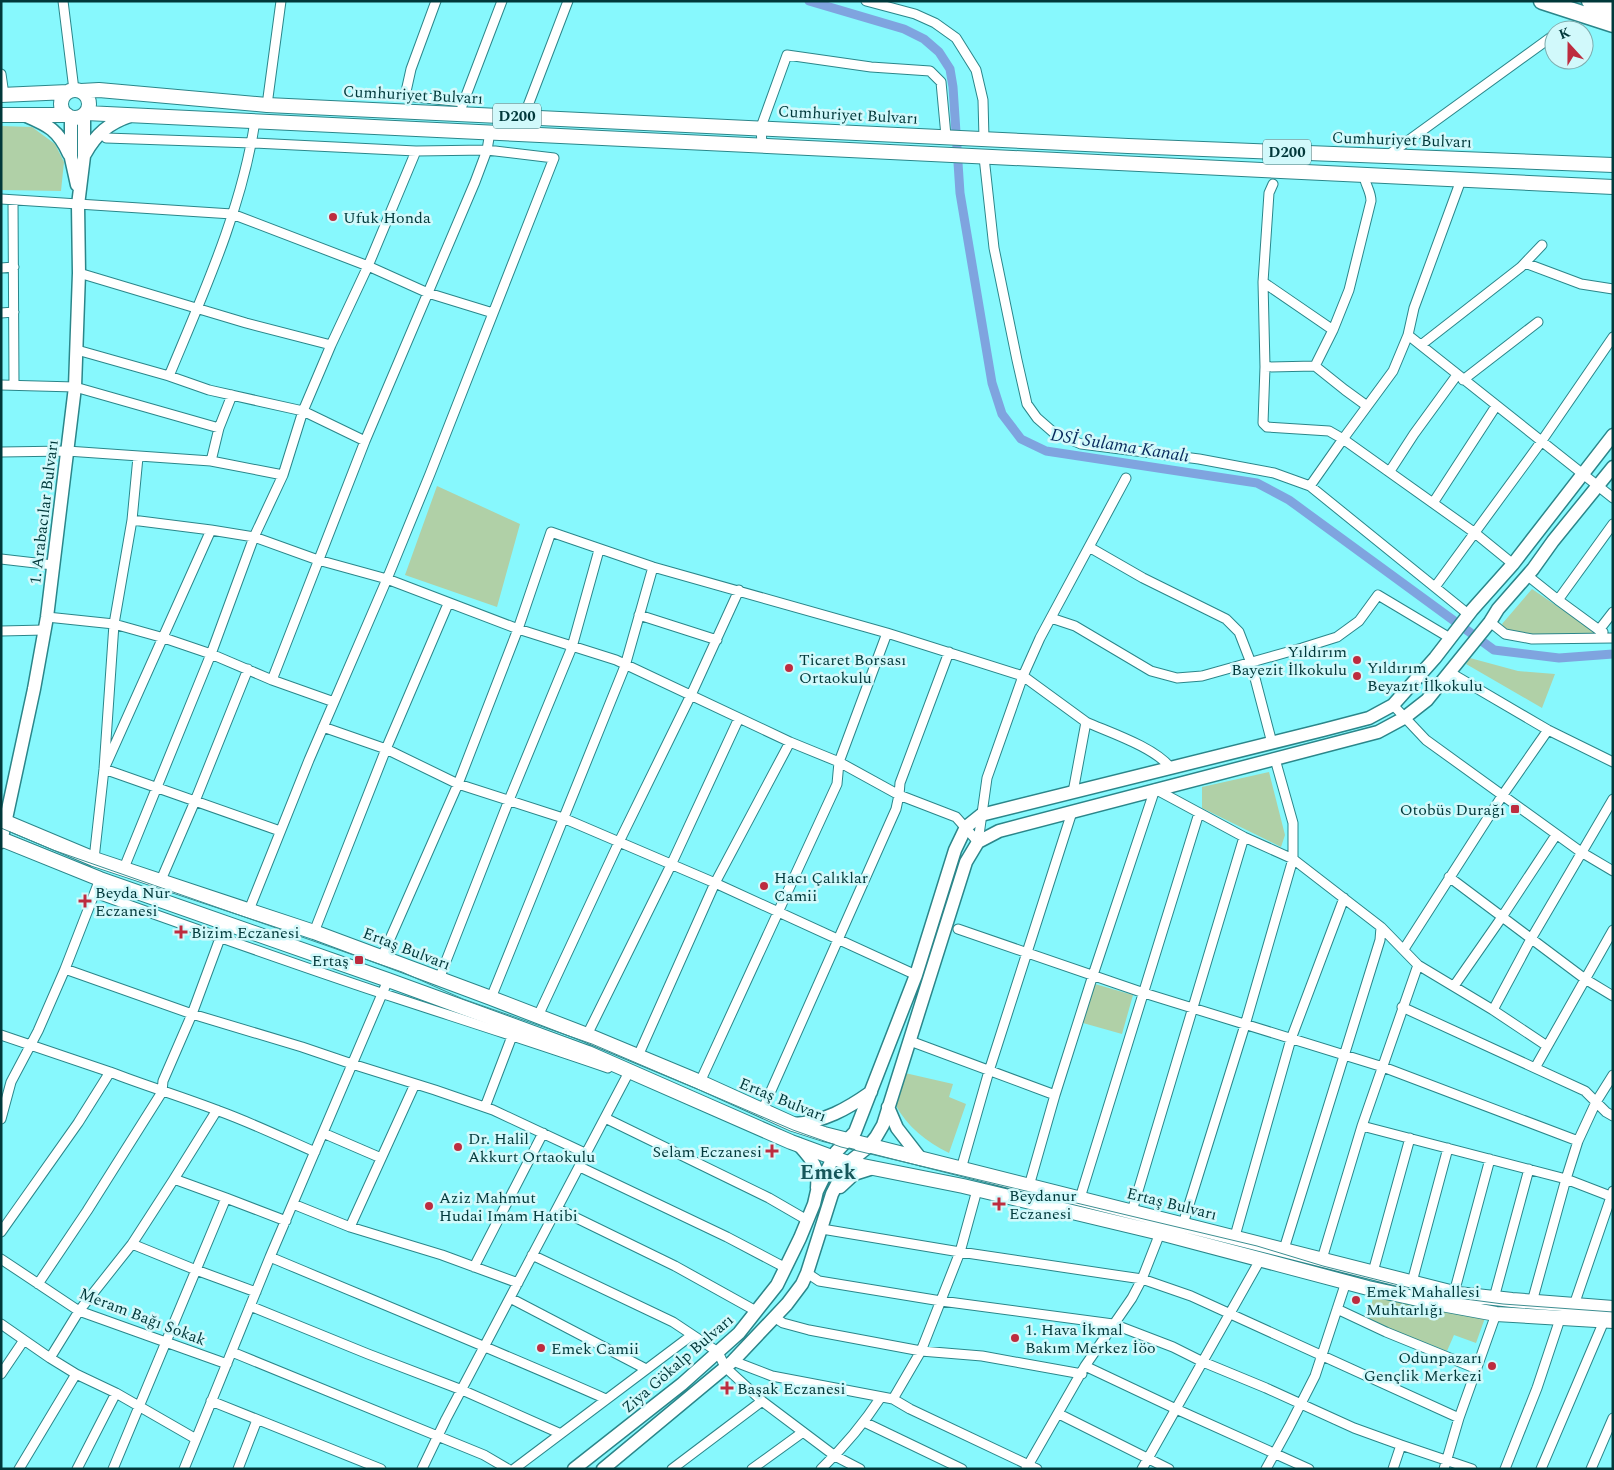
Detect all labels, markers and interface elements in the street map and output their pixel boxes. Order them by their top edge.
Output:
north arrow [1544,20,1594,70]
text: K [1556,22,1573,45]
street label: Cumhuriyet Bulvarı [342,79,484,111]
street label: Cumhuriyet Bulvarı [777,99,919,131]
road number: D200 [493,104,541,128]
street label: Cumhuriyet Bulvarı [1332,126,1472,154]
road number: D200 [1263,140,1311,164]
place label: Ufuk Honda [343,206,431,230]
marker: Ufuk Honda [327,211,339,223]
water label: DSİ Sulama Kanalı [1048,421,1191,470]
street label: 1. Arabacılar Bulvarı [23,438,65,586]
place label: Yıldırım Bayezit İlkokulu [1231,640,1347,682]
place label: Ticaret Borsası Ortaokulu [799,648,906,690]
marker: Yıldırım Bayezit İlkokulu [1351,654,1363,666]
place label: Yıldırım Beyazıt İlkokulu [1367,656,1483,698]
marker: Ticaret Borsası Ortaokulu [783,662,795,674]
marker: Yıldırım Beyazıt İlkokulu [1351,670,1363,682]
place label: Otobüs Durağı [1400,798,1505,822]
marker: Otobüs Durağı [1509,803,1521,815]
place label: Hacı Çalıklar Camii [774,866,868,908]
marker: Hacı Çalıklar Camii [758,880,770,892]
place label: Beyda Nur Eczanesi [95,881,170,923]
marker: Beyda Nur Eczanesi [79,895,91,907]
place label: Bizim Eczanesi [191,921,300,945]
street label: Ertaş Bulvarı [359,921,454,977]
marker: Bizim Eczanesi [175,926,187,938]
place label: Ertaş [312,949,349,973]
marker: Ertaş [353,954,365,966]
street label: Ertaş Bulvarı [735,1072,830,1128]
place label: Dr. Halil Akkurt Ortaokulu [468,1127,595,1169]
place label: Selam Eczanesi [653,1140,762,1164]
marker: Dr. Halil Akkurt Ortaokulu [452,1141,464,1153]
marker: Selam Eczanesi [766,1145,778,1157]
district label: Emek [800,1157,856,1189]
street label: Ertaş Bulvarı [1124,1181,1219,1227]
place label: Beydanur Eczanesi [1009,1184,1077,1226]
place label: Aziz Mahmut Hudai Imam Hatibi [439,1186,578,1228]
marker: Beydanur Eczanesi [993,1198,1005,1210]
marker: Aziz Mahmut Hudai Imam Hatibi [423,1200,435,1212]
place label: Emek Mahallesi Muhtarlığı [1366,1280,1480,1322]
street label: Meram Bağı Sokak [76,1282,210,1352]
marker: Emek Mahallesi Muhtarlığı [1350,1294,1362,1306]
street label: Ziya Gökalp Bulvarı [617,1308,739,1419]
place label: 1. Hava İkmal Bakım Merkez İöo [1025,1318,1156,1360]
marker: 1. Hava İkmal Bakım Merkez İöo [1009,1332,1021,1344]
place label: Emek Camii [551,1337,639,1361]
marker: Emek Camii [535,1342,547,1354]
place label: Odunpazarı Gençlik Merkezi [1364,1346,1482,1388]
marker: Odunpazarı Gençlik Merkezi [1486,1360,1498,1372]
place label: Başak Eczanesi [737,1377,846,1401]
marker: Başak Eczanesi [721,1382,733,1394]

